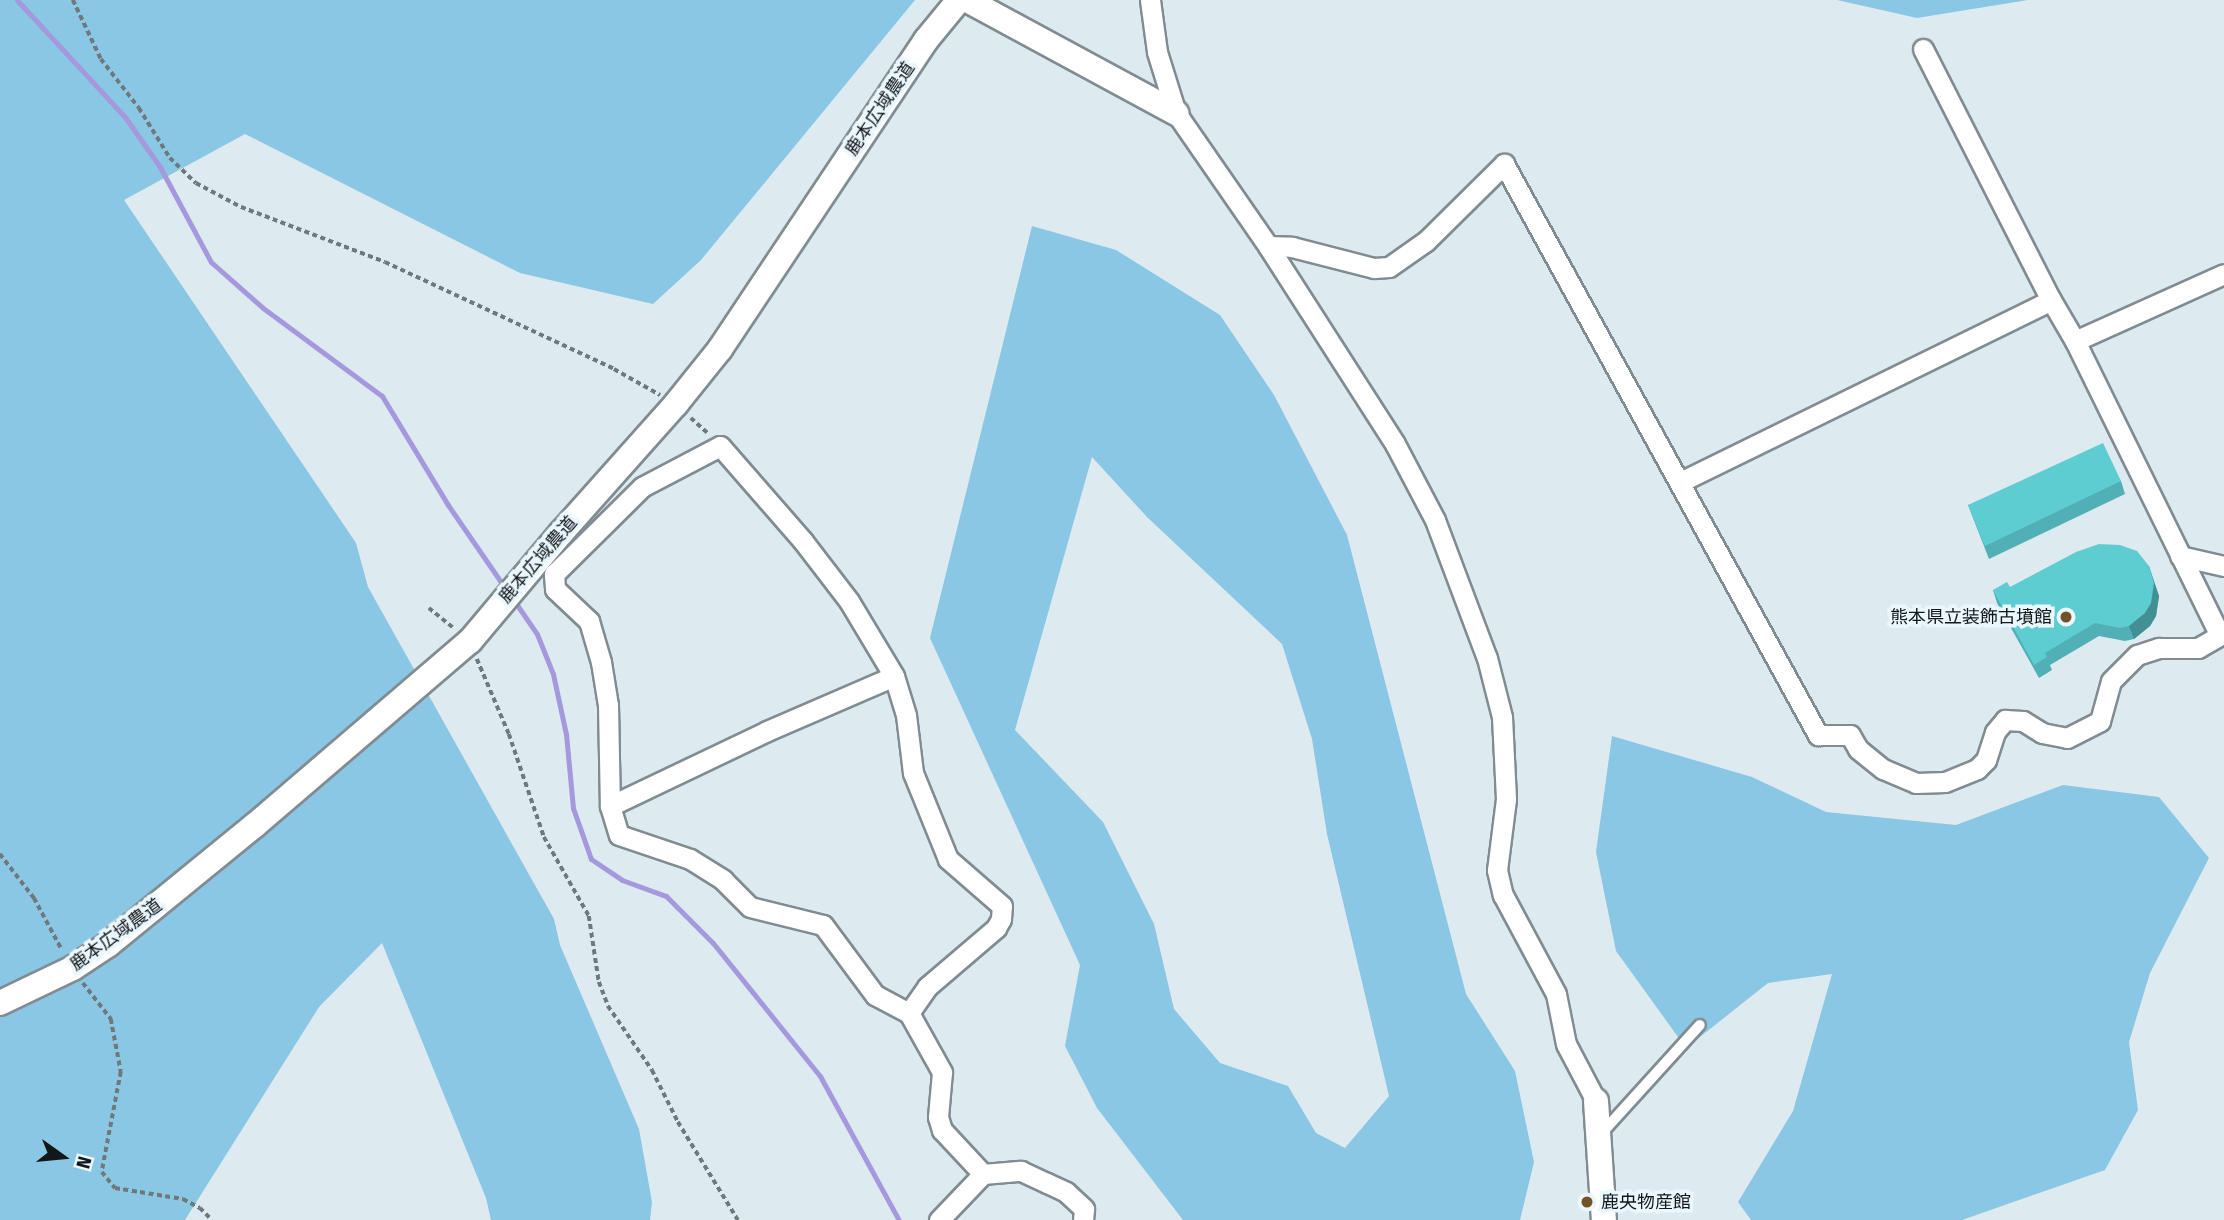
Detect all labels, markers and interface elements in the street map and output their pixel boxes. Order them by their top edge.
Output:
street label: 鹿本広域農道 [841,58,919,160]
street label: 鹿本広域農道 [494,512,582,608]
place label: 熊本県立装飾古墳館 [1890,606,2052,628]
marker: 熊本県立装飾古墳館 [2058,609,2074,625]
street label: 鹿本広域農道 [66,895,166,975]
north arrow [28,1122,98,1192]
text: N [71,1154,96,1171]
place label: 鹿央物産館 [1601,1191,1691,1213]
marker: 鹿央物産館 [1579,1194,1595,1210]

